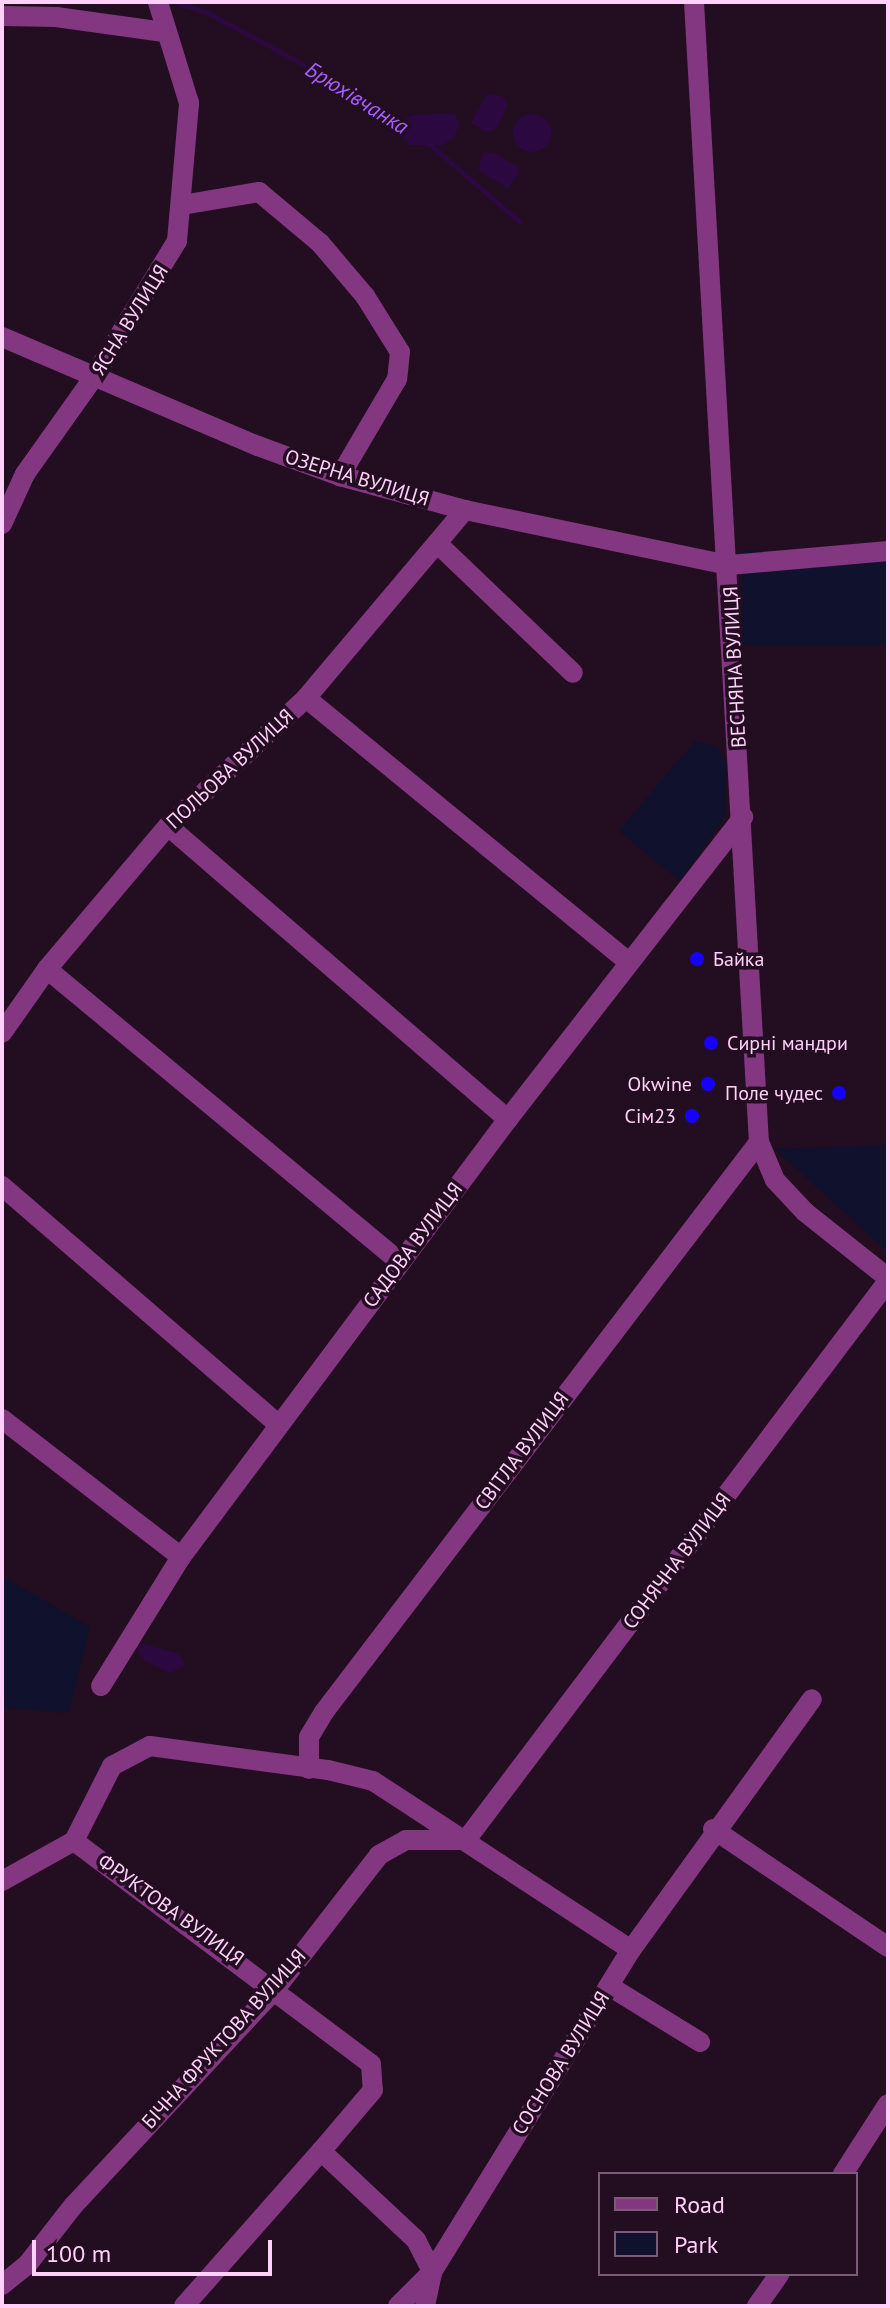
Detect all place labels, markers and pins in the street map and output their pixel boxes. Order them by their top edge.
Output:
place label: Байка [713,947,764,971]
marker: Байка [688,950,706,968]
place label: Сирні мандри [727,1031,848,1055]
marker: Сирні мандри [702,1034,720,1052]
place label: Okwine [628,1072,692,1096]
marker: Okwine [699,1075,717,1093]
place label: Поле чудес [725,1081,823,1105]
marker: Поле чудес [830,1084,848,1102]
place label: Сім23 [625,1104,676,1128]
marker: Сім23 [683,1107,701,1125]

